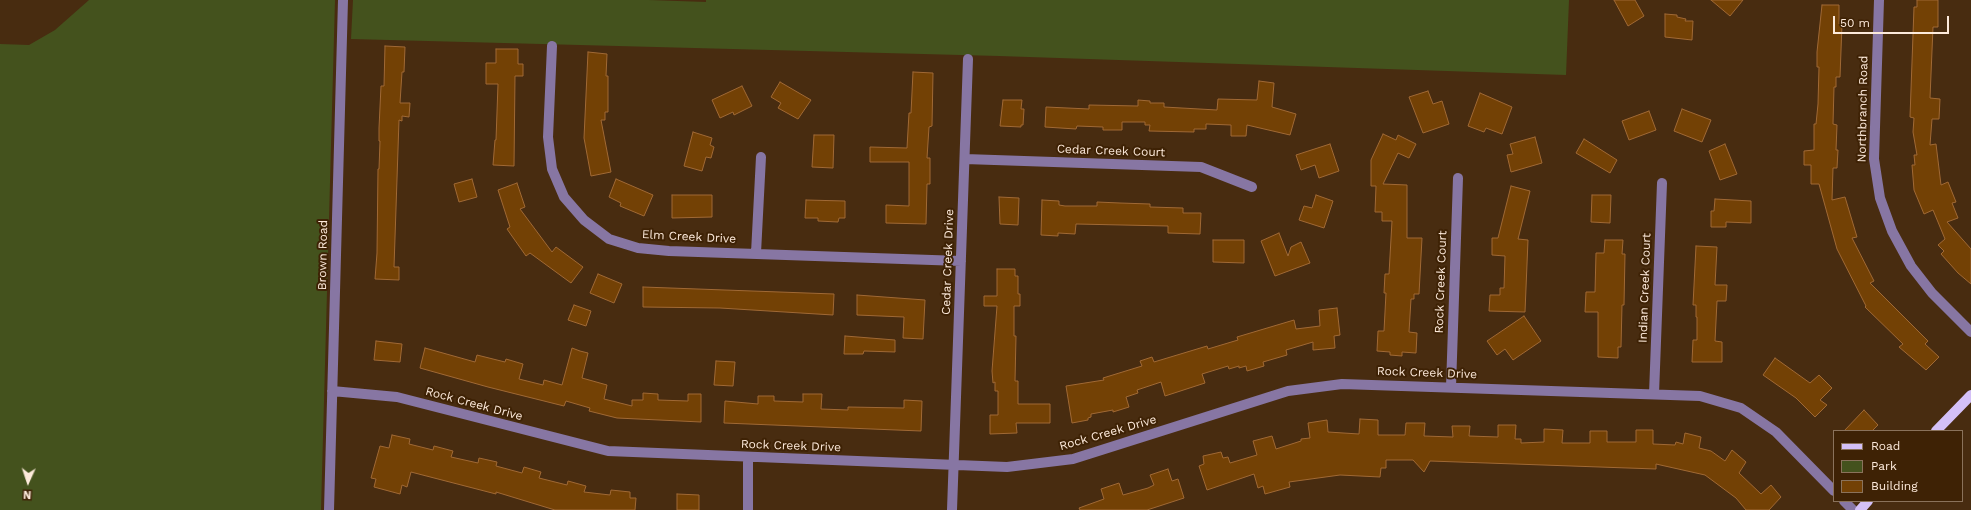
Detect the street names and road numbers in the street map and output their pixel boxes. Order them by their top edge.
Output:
street label: Northbranch Road [1855,55,1871,163]
street label: Cedar Creek Court [1057,142,1165,160]
street label: Cedar Creek Drive [939,209,957,315]
street label: Brown Road [315,220,331,290]
street label: Elm Creek Drive [641,227,737,247]
street label: Rock Creek Court [1432,230,1450,334]
street label: Indian Creek Court [1636,233,1654,343]
street label: Rock Creek Drive [1377,364,1477,382]
street label: Rock Creek Drive [424,384,524,424]
street label: Rock Creek Drive [1058,412,1158,454]
street label: Rock Creek Drive [741,437,841,455]

